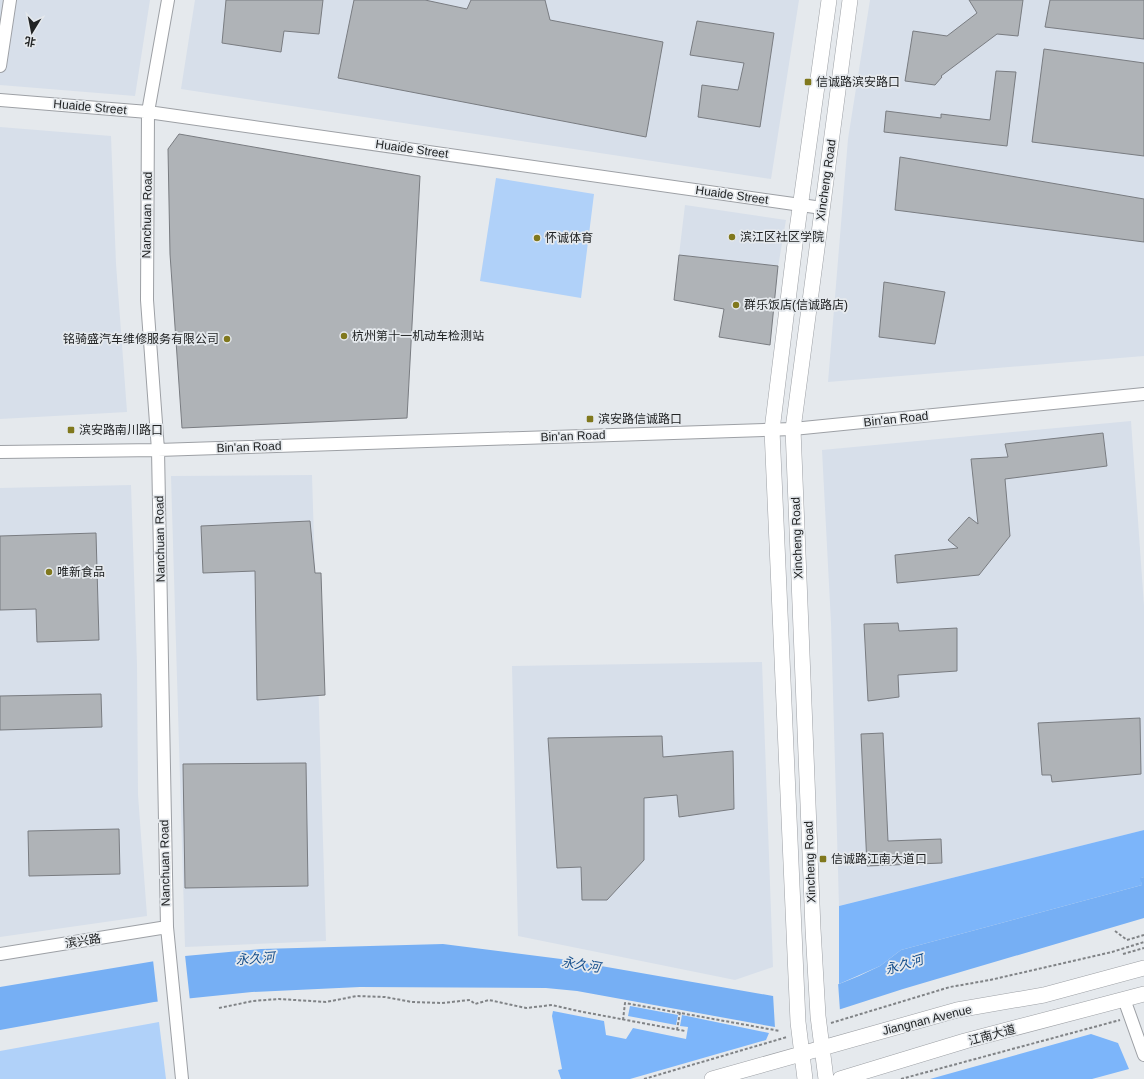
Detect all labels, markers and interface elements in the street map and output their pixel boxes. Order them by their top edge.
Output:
north arrow [12,12,52,52]
text: 北 [24,35,37,49]
place label: 信诚路滨安路口 [816,75,900,89]
marker: 信诚路滨安路口 [803,77,813,87]
street label: Huaide Street [53,97,128,117]
street label: Huaide Street [375,137,450,161]
street label: Xincheng Road [813,138,839,222]
street label: Nanchuan Road [139,172,155,258]
street label: Huaide Street [695,183,770,207]
place label: 滨江区社区学院 [740,230,824,244]
place label: 怀诚体育 [545,231,593,245]
marker: 滨江区社区学院 [727,232,737,242]
marker: 怀诚体育 [532,233,542,243]
place label: 群乐饭店(信诚路店) [744,298,848,312]
marker: 群乐饭店(信诚路店) [731,300,741,310]
place label: 杭州第十一机动车检测站 [352,329,484,343]
marker: 杭州第十一机动车检测站 [339,331,349,341]
place label: 铭骑盛汽车维修服务有限公司 [63,332,219,346]
marker: 铭骑盛汽车维修服务有限公司 [222,334,232,344]
street label: Bin'an Road [863,409,929,429]
place label: 滨安路信诚路口 [598,412,682,426]
marker: 滨安路信诚路口 [585,414,595,424]
place label: 滨安路南川路口 [79,423,163,437]
marker: 滨安路南川路口 [66,425,76,435]
street label: Bin'an Road [540,428,606,444]
street label: Bin'an Road [216,439,282,455]
street label: Nanchuan Road [152,496,168,582]
street label: Xincheng Road [789,497,805,579]
place label: 唯新食品 [57,565,105,579]
marker: 唯新食品 [44,567,54,577]
street label: Nanchuan Road [157,820,173,906]
street label: Xincheng Road [802,821,818,903]
place label: 信诚路江南大道口 [831,852,927,866]
marker: 信诚路江南大道口 [818,854,828,864]
street label: 滨兴路 [64,931,102,951]
water label: 永久河 [235,949,278,967]
water label: 永久河 [883,951,928,977]
water label: 永久河 [560,954,604,975]
street label: Jiangnan Avenue [881,1002,974,1038]
street label: 江南大道 [967,1022,1017,1048]

